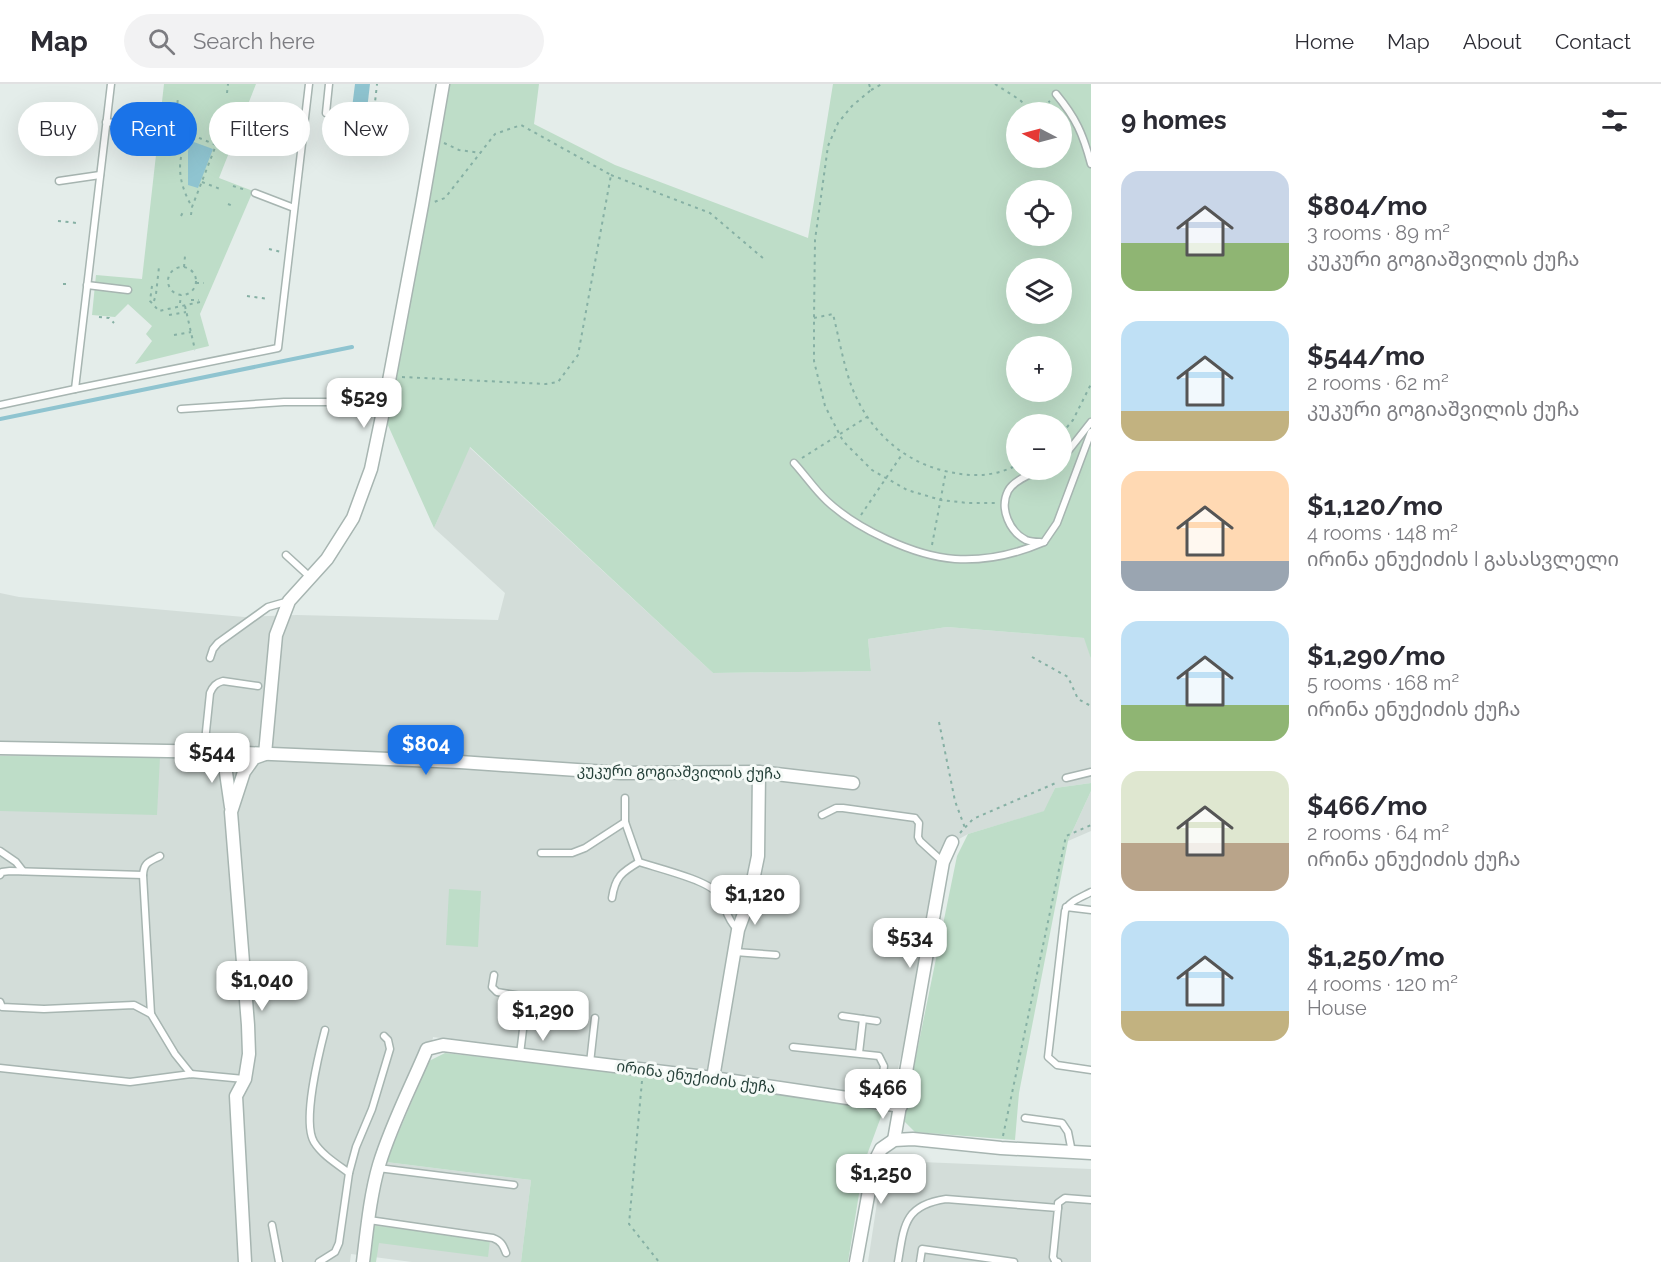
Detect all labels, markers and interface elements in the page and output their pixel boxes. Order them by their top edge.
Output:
search box [124,14,544,68]
text: Map [30,25,88,58]
icon: search [145,25,178,58]
text: Search here [193,28,315,54]
text: Home [1295,29,1354,54]
text: Map [1387,29,1430,54]
text: About [1463,29,1522,54]
text: Contact [1555,29,1631,54]
chip: Buy [18,102,98,156]
chip: Rent [110,102,197,156]
chip: Filters [209,102,310,156]
chip: New [322,102,409,156]
north arrow [1006,102,1072,168]
map controls [1006,102,1072,480]
icon: filters [1598,104,1631,137]
text: 9 homes [1121,105,1227,135]
button: locate [1006,180,1072,246]
text: $804/mo [1307,191,1427,221]
icon: home [1169,195,1241,267]
text: 3 rooms · 89 m² [1307,221,1450,245]
text: კუკური გოგიაშვილის ქუჩა [1307,247,1580,271]
button: layers [1006,258,1072,324]
button: + [1006,336,1072,402]
text: $544/mo [1307,341,1425,371]
icon: home [1169,345,1241,417]
text: 2 rooms · 62 m² [1307,371,1449,395]
pin: $529 [328,378,400,429]
text: $529 [341,385,387,409]
text: კუკური გოგიაშვილის ქუჩა [1307,397,1580,421]
button: − [1006,414,1072,480]
text: $1,120/mo [1307,491,1443,521]
icon: home [1169,495,1241,567]
text: 4 rooms · 148 m² [1307,521,1458,545]
text: ირინა ენუქიძის I გასასვლელი [1307,547,1619,571]
text: $1,290/mo [1307,641,1445,671]
icon: home [1169,645,1241,717]
text: 5 rooms · 168 m² [1307,671,1459,695]
text: ირინა ენუქიძის ქუჩა [1307,697,1520,721]
pin: $804 [390,725,462,776]
text: $804 [402,732,450,756]
pin: $544 [176,733,248,784]
text: $544 [189,740,235,764]
street label: კუკური გოგიაშვილის ქუჩა [577,761,781,783]
text: $466/mo [1307,791,1427,821]
icon: home [1169,795,1241,867]
text: 2 rooms · 64 m² [1307,821,1449,845]
text: ირინა ენუქიძის ქუჩა [1307,847,1520,871]
pin: $1,120 [706,875,804,926]
text: $1,120 [725,882,785,906]
pin: $534 [874,918,946,969]
text: $534 [887,925,933,949]
text: $1,250/mo [1307,942,1444,972]
icon: home [1169,945,1241,1017]
pin: $1,040 [213,961,311,1012]
text: $1,040 [230,968,294,992]
text: 4 rooms · 120 m² [1307,972,1458,996]
pin: $1,290 [494,991,592,1042]
text: House [1307,996,1367,1020]
text: $1,290 [512,998,574,1022]
street label: ირინა ენუქიძის ქუჩა [615,1057,777,1097]
pin: $466 [847,1069,919,1120]
text: $466 [859,1076,907,1100]
pin: $1,250 [832,1154,930,1205]
text: $1,250 [850,1161,912,1185]

